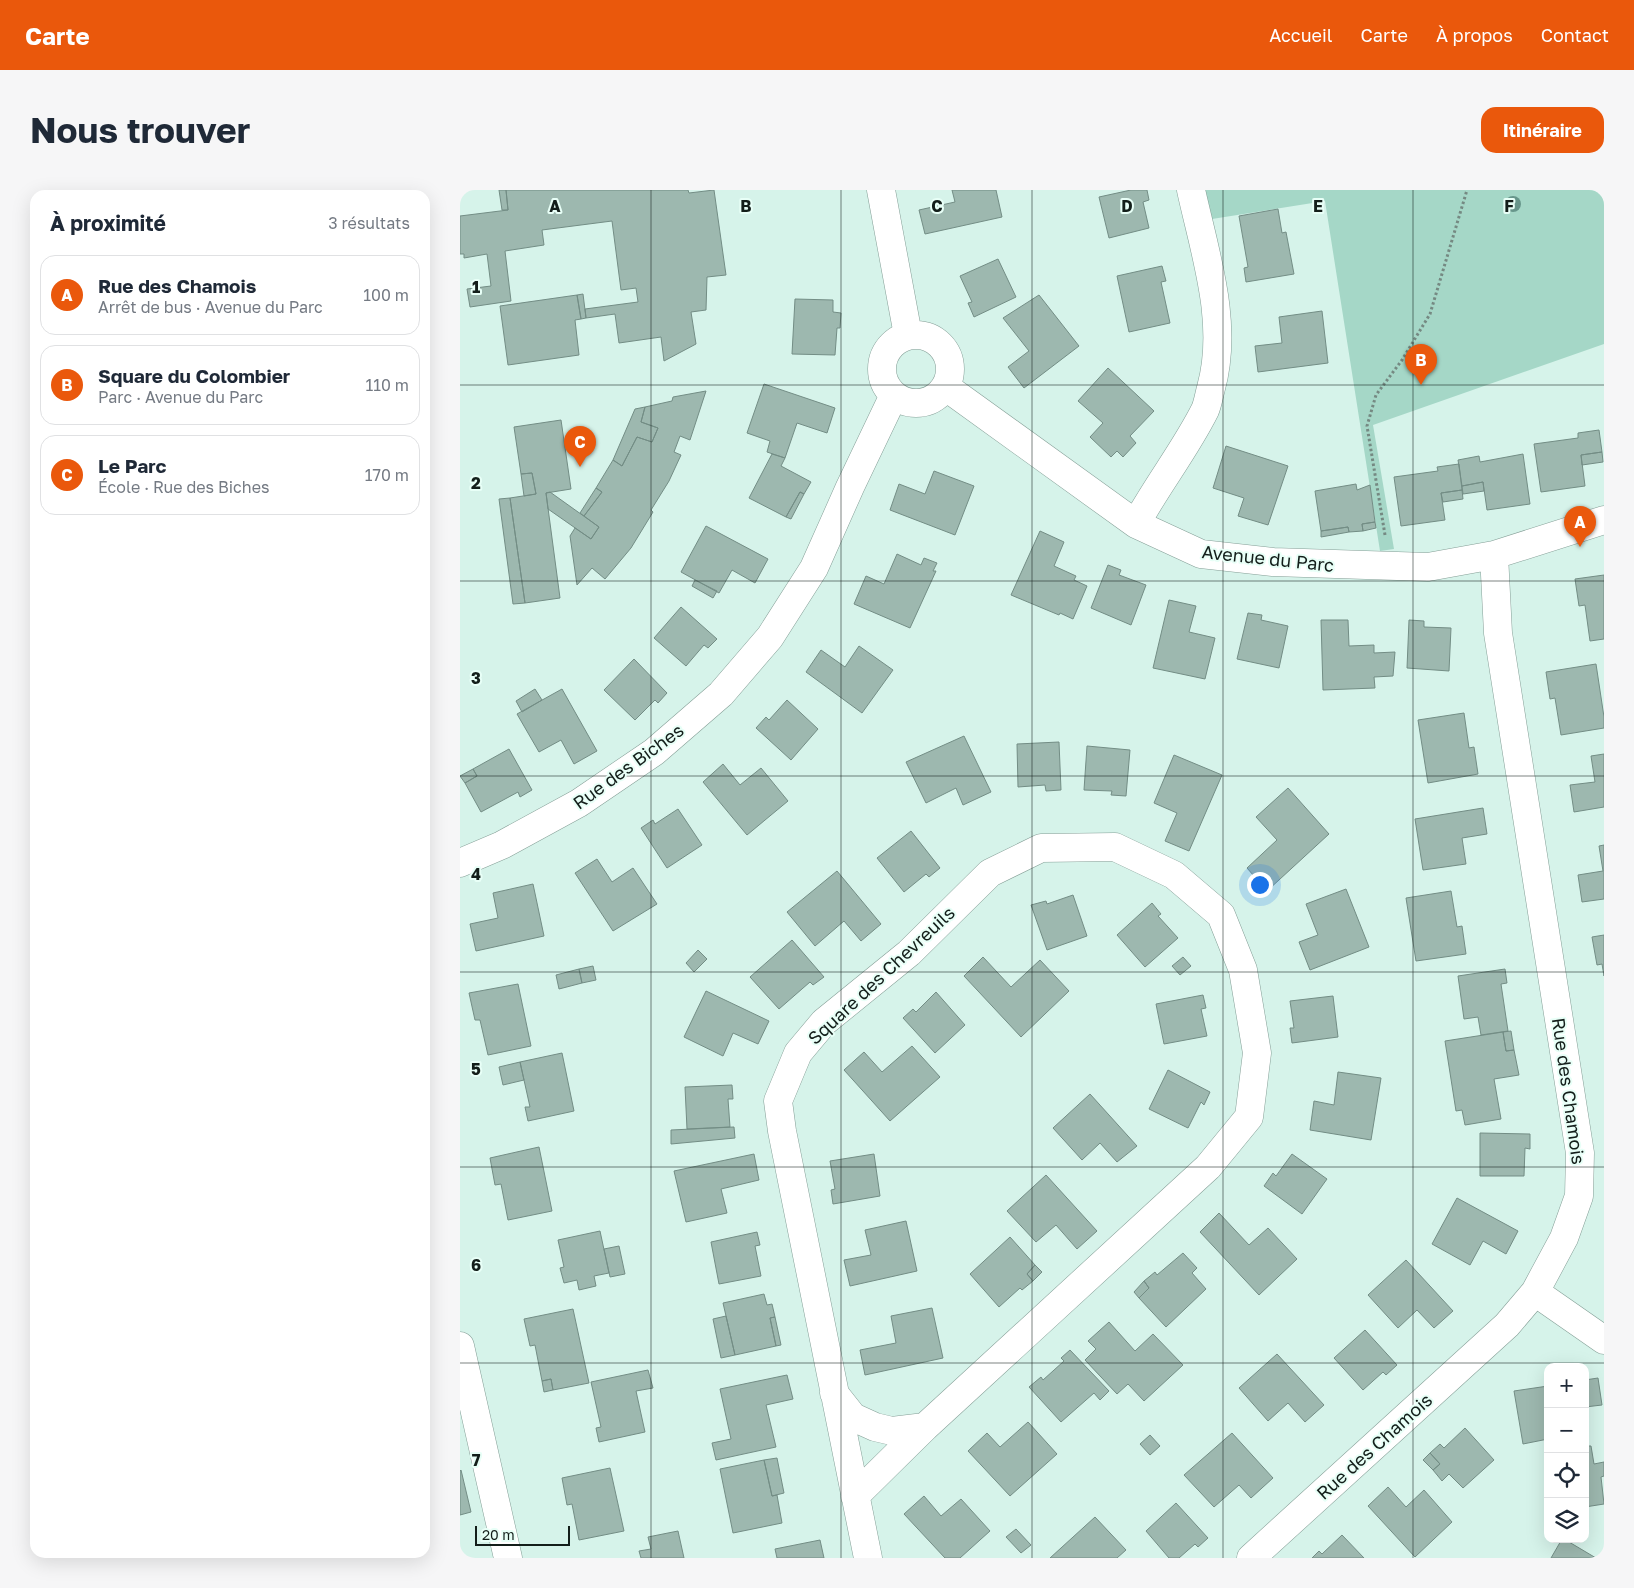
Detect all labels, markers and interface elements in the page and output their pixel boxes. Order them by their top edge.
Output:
text: Carte [25,21,90,50]
text: Accueil [1269,24,1333,46]
text: Carte [1361,24,1408,46]
text: À propos [1436,24,1513,46]
text: Contact [1541,24,1609,46]
button: Itinéraire [1481,107,1604,153]
text: Nous trouver [30,109,250,151]
text: A [549,196,561,216]
text: B [740,196,752,216]
text: C [931,196,943,216]
text: D [1121,196,1133,216]
text: E [1313,196,1323,216]
text: F [1504,196,1514,216]
text: À proximité [50,210,166,236]
text: 3 résultats [328,213,410,233]
text: Rue des Chamois [98,274,256,297]
text: 1 [472,277,480,297]
text: A [61,285,73,305]
text: 100 m [363,285,409,305]
text: Arrêt de bus · Avenue du Parc [98,297,323,317]
pin: B [1405,344,1437,385]
text: Square du Colombier [98,364,290,387]
text: B [61,375,73,395]
text: 110 m [365,375,409,395]
text: Parc · Avenue du Parc [98,387,263,407]
pin: C [564,426,596,467]
text: Le Parc [98,454,166,477]
text: C [61,465,73,485]
text: 170 m [365,465,409,485]
text: 2 [471,473,481,493]
text: École · Rue des Biches [98,477,269,497]
pin: A [1564,506,1596,547]
street label: Avenue du Parc [1201,540,1335,576]
text: 3 [471,668,481,688]
street label: Rue des Biches [569,719,687,813]
text: 4 [471,864,481,884]
your location [1247,872,1273,898]
street label: Square des Chevreuils [803,901,959,1049]
street label: Rue des Chamois [1548,1016,1590,1166]
text: 5 [471,1059,481,1079]
text: 6 [471,1255,481,1275]
map controls [1544,1363,1589,1543]
button: + [1544,1363,1589,1408]
street label: Rue des Chamois [1312,1388,1436,1504]
button: − [1544,1408,1589,1453]
text: 7 [472,1450,481,1470]
button: locate [1544,1453,1589,1498]
button: layers [1544,1498,1589,1543]
scale bar [475,1523,570,1546]
text: 20 m [482,1526,515,1543]

